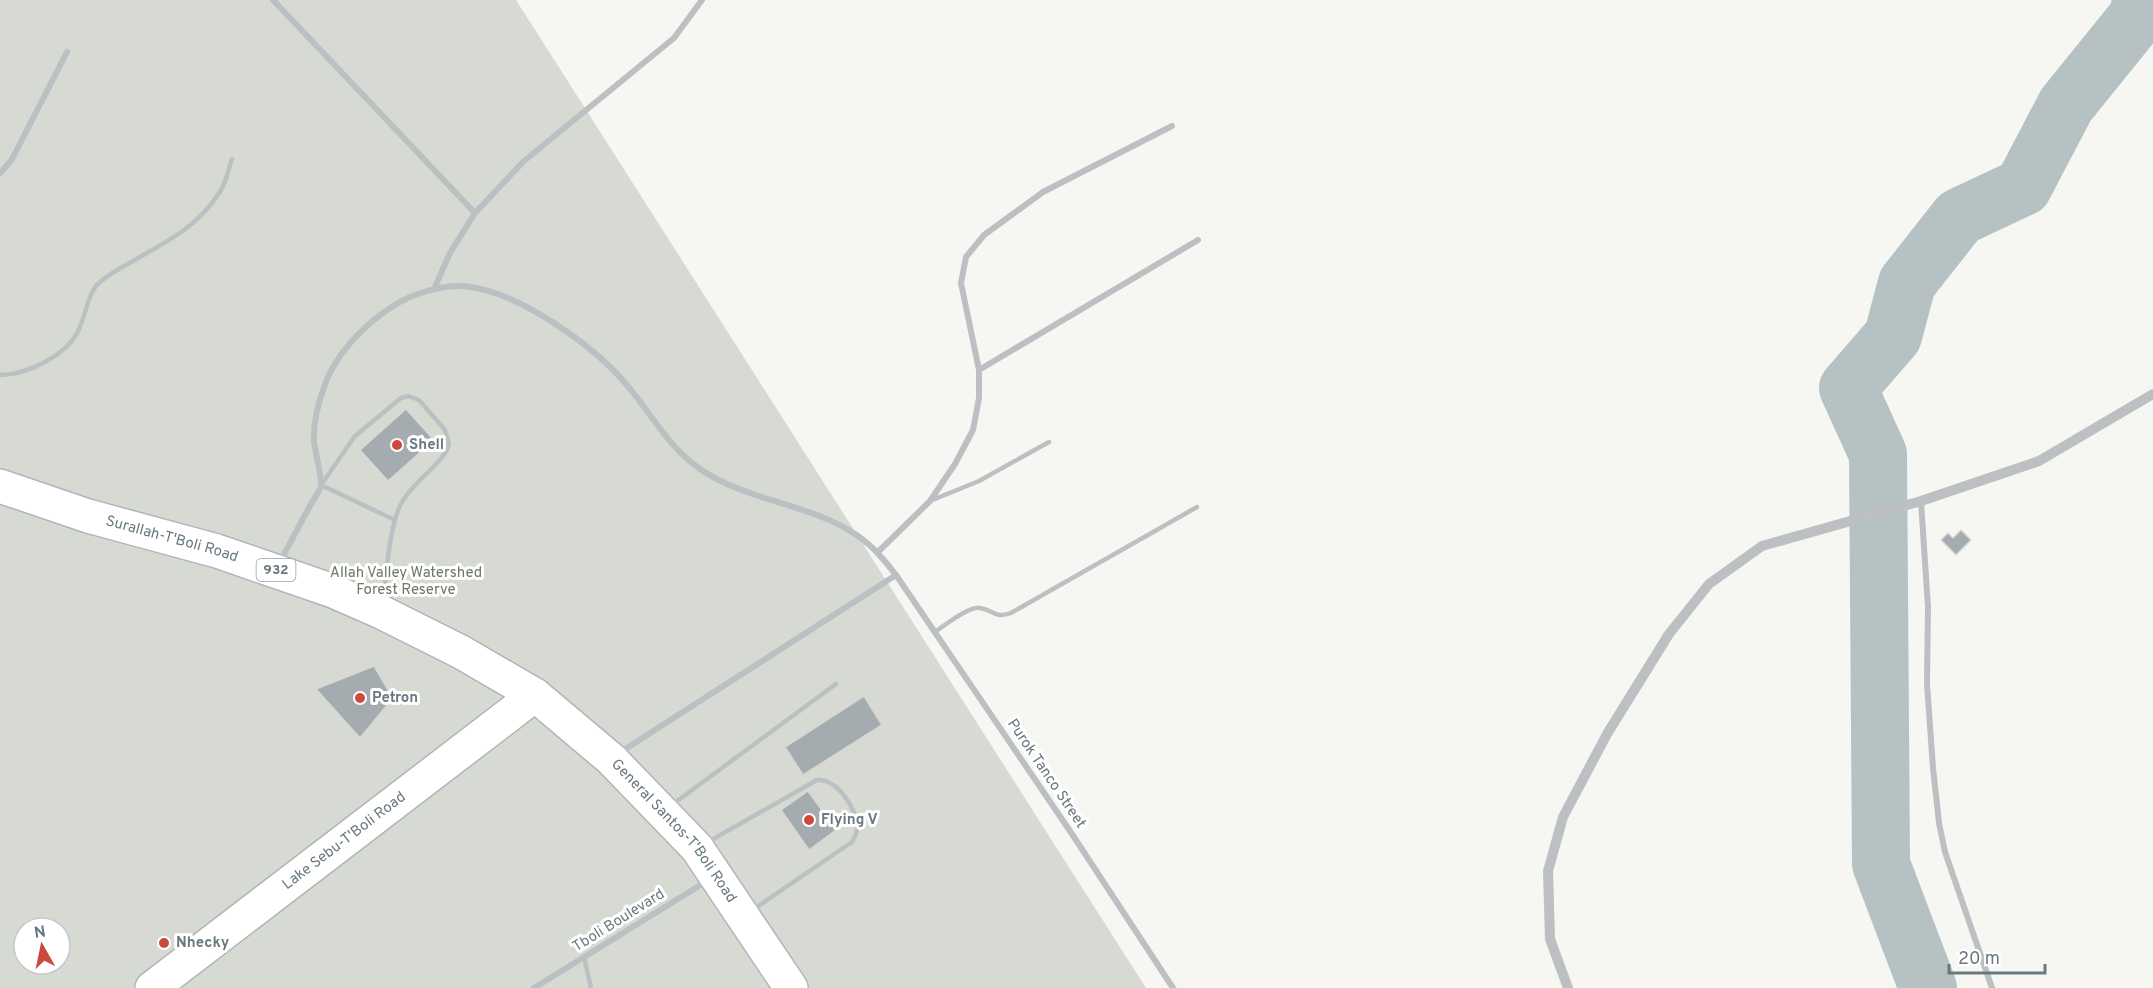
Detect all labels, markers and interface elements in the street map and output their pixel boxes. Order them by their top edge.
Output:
place label: Shell [409,436,444,455]
marker: Shell [390,438,404,452]
street label: Surallah-T'Boli Road [103,512,241,567]
road number: 932 [256,559,296,581]
park label: Allah Valley Watershed Forest Reserve [330,564,482,600]
place label: Petron [372,689,418,708]
marker: Petron [353,691,367,705]
street label: Purok Tanco Street [1002,716,1090,832]
street label: General Santos-T'Boli Road [607,755,741,907]
street label: Lake Sebu-T'Boli Road [279,788,410,894]
place label: Flying V [821,811,878,830]
marker: Flying V [802,813,816,827]
street label: Tboli Boulevard [569,885,669,957]
north arrow [12,916,72,976]
text: N [33,922,47,944]
place label: Nhecky [176,934,230,953]
marker: Nhecky [157,936,171,950]
scale bar [1949,937,2045,975]
text: 20 m [1958,948,2000,971]

